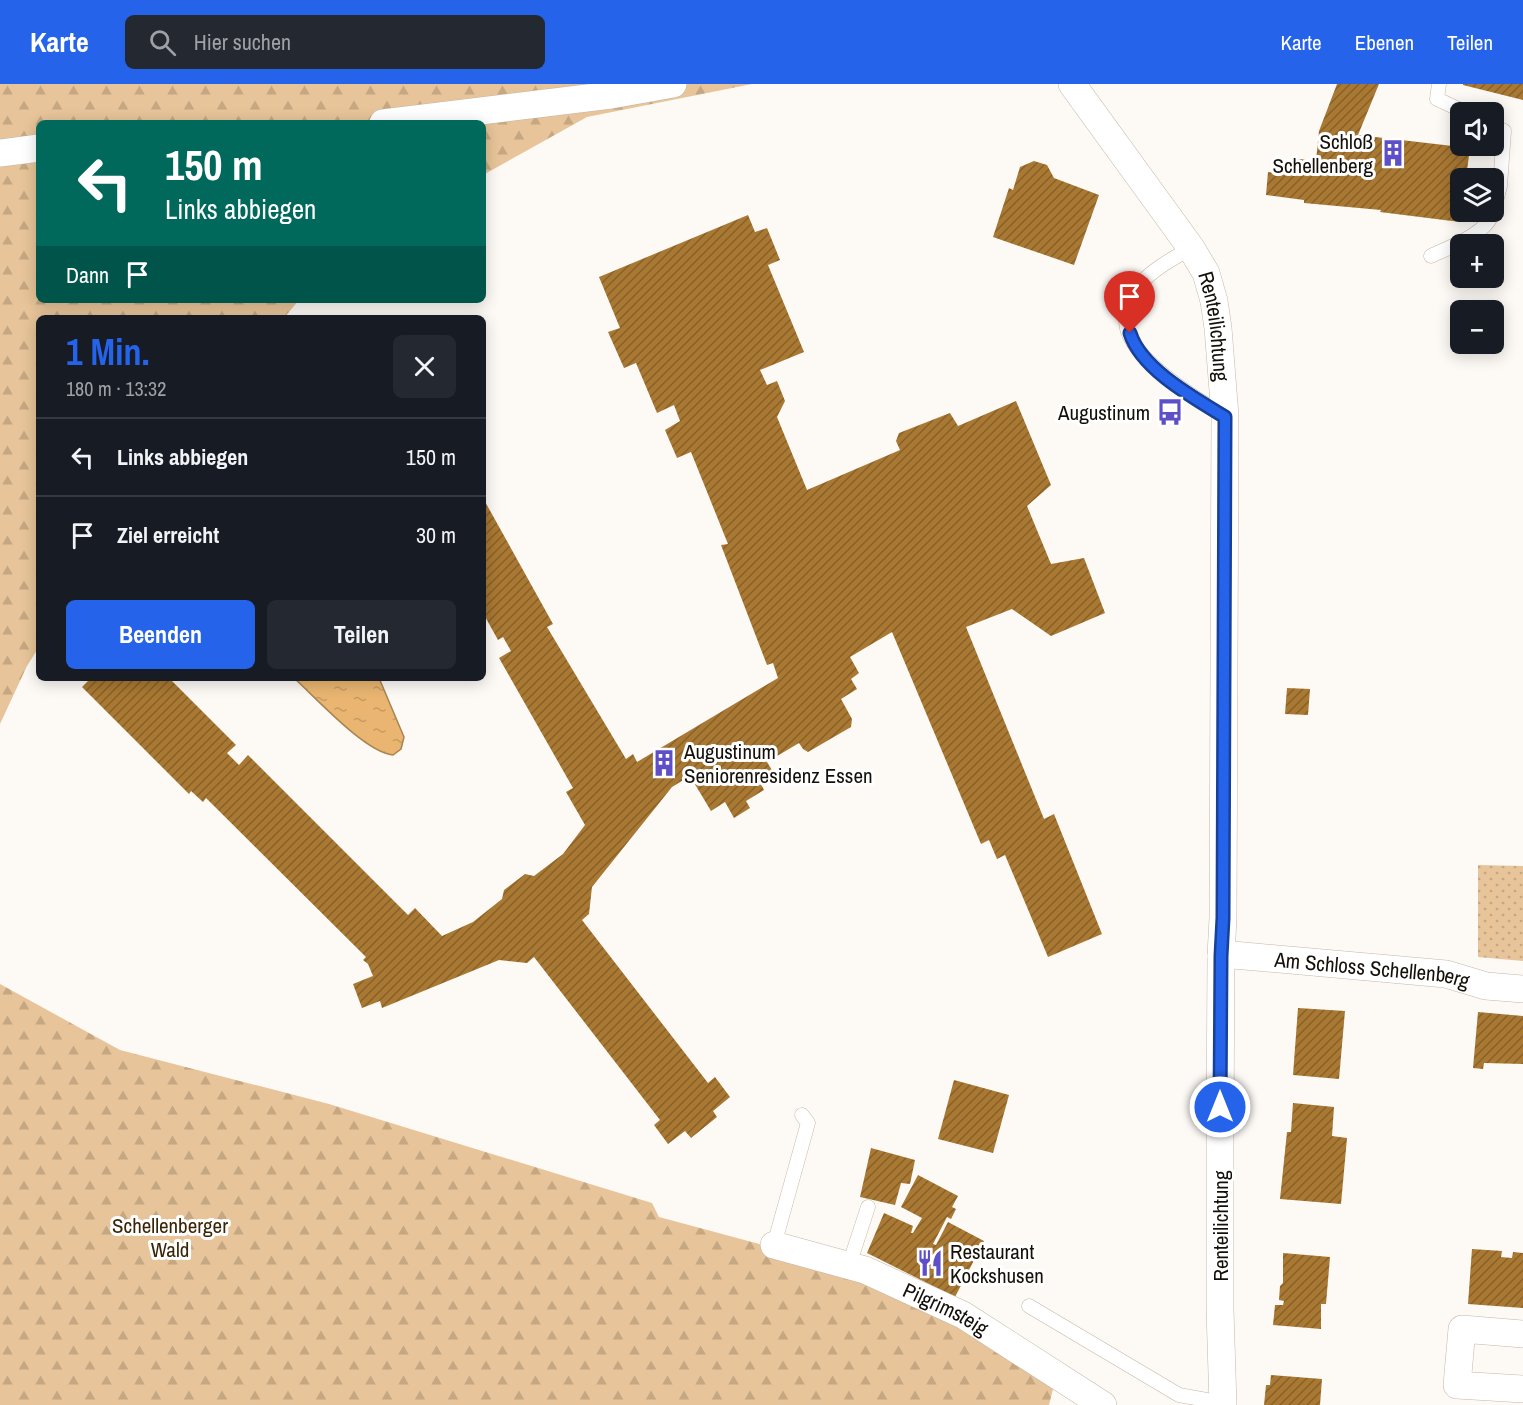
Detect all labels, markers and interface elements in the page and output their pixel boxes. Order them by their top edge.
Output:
search box [125,15,545,69]
text: Karte [30,23,89,61]
icon: search [146,26,179,59]
text: Hier suchen [194,27,291,57]
text: Karte [1281,28,1322,57]
text: Ebenen [1355,28,1414,57]
text: Teilen [1447,28,1493,57]
map controls [1450,102,1504,354]
button: sound [1450,102,1504,156]
place label: Schloß Schellenberg [1272,127,1373,180]
text: 150 m [165,137,263,193]
building icon: Schloß Schellenberg [1378,138,1408,168]
icon: left [66,144,144,222]
button: layers [1450,168,1504,222]
text: Links abbiegen [165,191,316,227]
button: + [1450,234,1504,288]
icon: arrive [121,258,154,291]
text: Dann [66,260,109,290]
street label: Renteilichtung [1192,268,1237,383]
pin [1104,271,1155,333]
icon: arrive [1113,280,1146,313]
button: − [1450,300,1504,354]
text: 1 Min. [66,328,150,376]
button: close [393,335,456,398]
text: 180 m · 13:32 [66,375,166,402]
bus stop icon: Augustinum [1155,397,1185,427]
place label: Augustinum [1057,398,1150,427]
icon: left [66,441,99,474]
text: Links abbiegen [117,442,248,472]
text: 150 m [406,442,456,472]
icon: arrive [66,519,99,552]
text: Ziel erreicht [117,520,219,550]
text: 30 m [416,520,456,550]
button: Beenden [66,600,255,669]
button: Teilen [267,600,456,669]
place label: Augustinum Seniorenresidenz Essen [683,737,873,790]
building icon: Augustinum Seniorenresidenz Essen [649,748,679,778]
street label: Am Schloss Schellenberg [1272,944,1474,995]
position arrow [1188,1075,1252,1139]
street label: Renteilichtung [1206,1170,1235,1282]
park label: Schellenberger Wald [112,1211,228,1264]
place label: Restaurant Kockshusen [950,1237,1044,1290]
restaurant icon: Restaurant Kockshusen [915,1248,945,1278]
street label: Pilgrimsteig [899,1275,995,1342]

